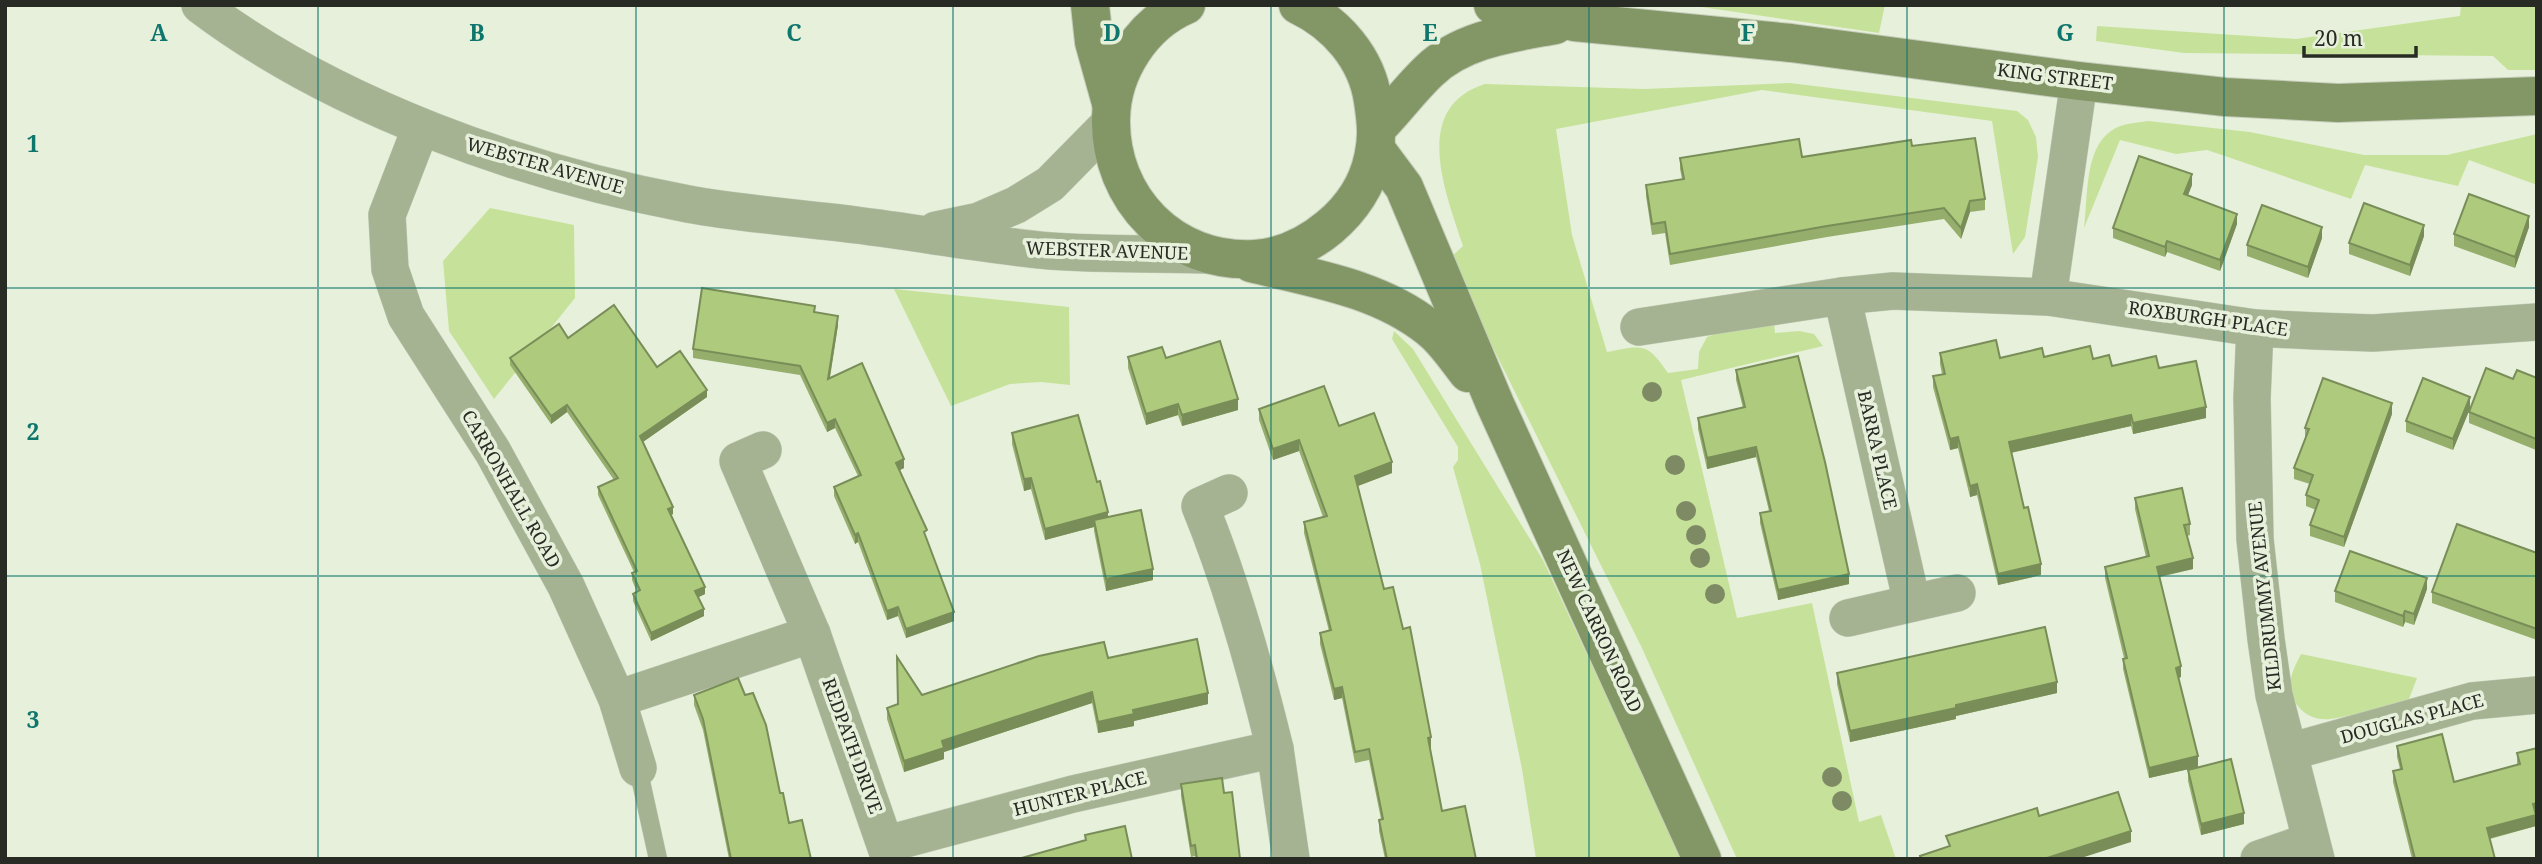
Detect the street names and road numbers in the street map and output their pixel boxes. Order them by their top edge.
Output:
street label: KING STREET [1996,57,2114,95]
street label: WEBSTER AVENUE [464,131,627,199]
street label: WEBSTER AVENUE [1025,235,1189,265]
street label: ROXBURGH PLACE [2127,295,2289,341]
street label: BARRA PLACE [1853,388,1903,512]
street label: CARRONHALL ROAD [457,405,567,572]
street label: KILDRUMMY AVENUE [2242,500,2286,692]
street label: NEW CARRON ROAD [1552,545,1648,716]
street label: REDPATH DRIVE [817,675,889,817]
street label: DOUGLAS PLACE [2338,687,2486,749]
street label: HUNTER PLACE [1011,765,1149,821]

